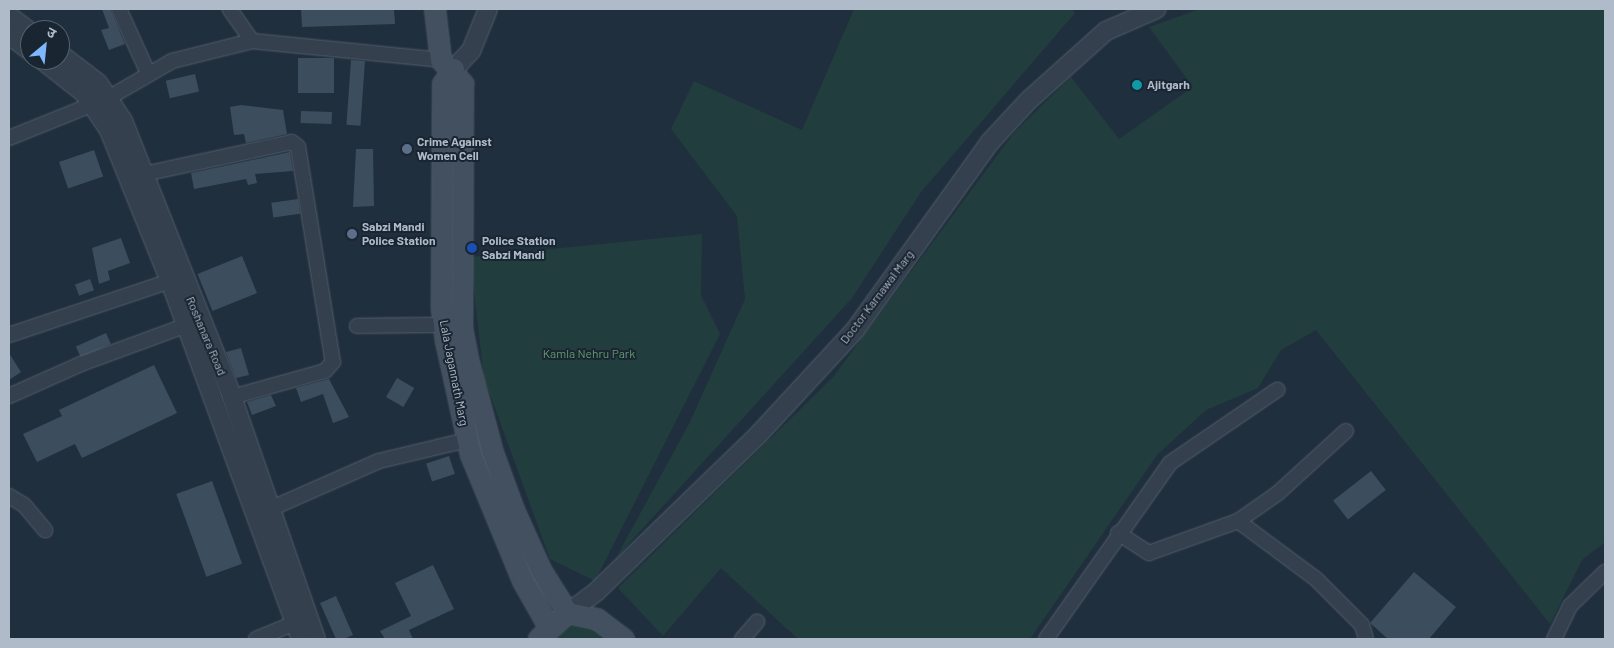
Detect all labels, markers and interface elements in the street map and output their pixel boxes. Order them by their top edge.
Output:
north arrow [20,20,70,70]
text: उ [44,23,59,42]
place label: Ajitgarh [1147,78,1190,92]
marker: Ajitgarh [1131,79,1143,91]
place label: Crime Against Women Cell [417,135,492,163]
marker: Crime Against Women Cell [401,143,413,155]
place label: Sabzi Mandi Police Station [362,220,436,248]
marker: Sabzi Mandi Police Station [346,228,358,240]
place label: Police Station Sabzi Mandi [482,234,556,262]
marker: Police Station Sabzi Mandi [466,242,478,254]
street label: Doctor Karnawal Marg [837,247,917,347]
street label: Roshanara Road [183,294,229,378]
street label: Lala Jagannath Marg [437,319,471,427]
park label: Kamla Nehru Park [543,347,635,361]

